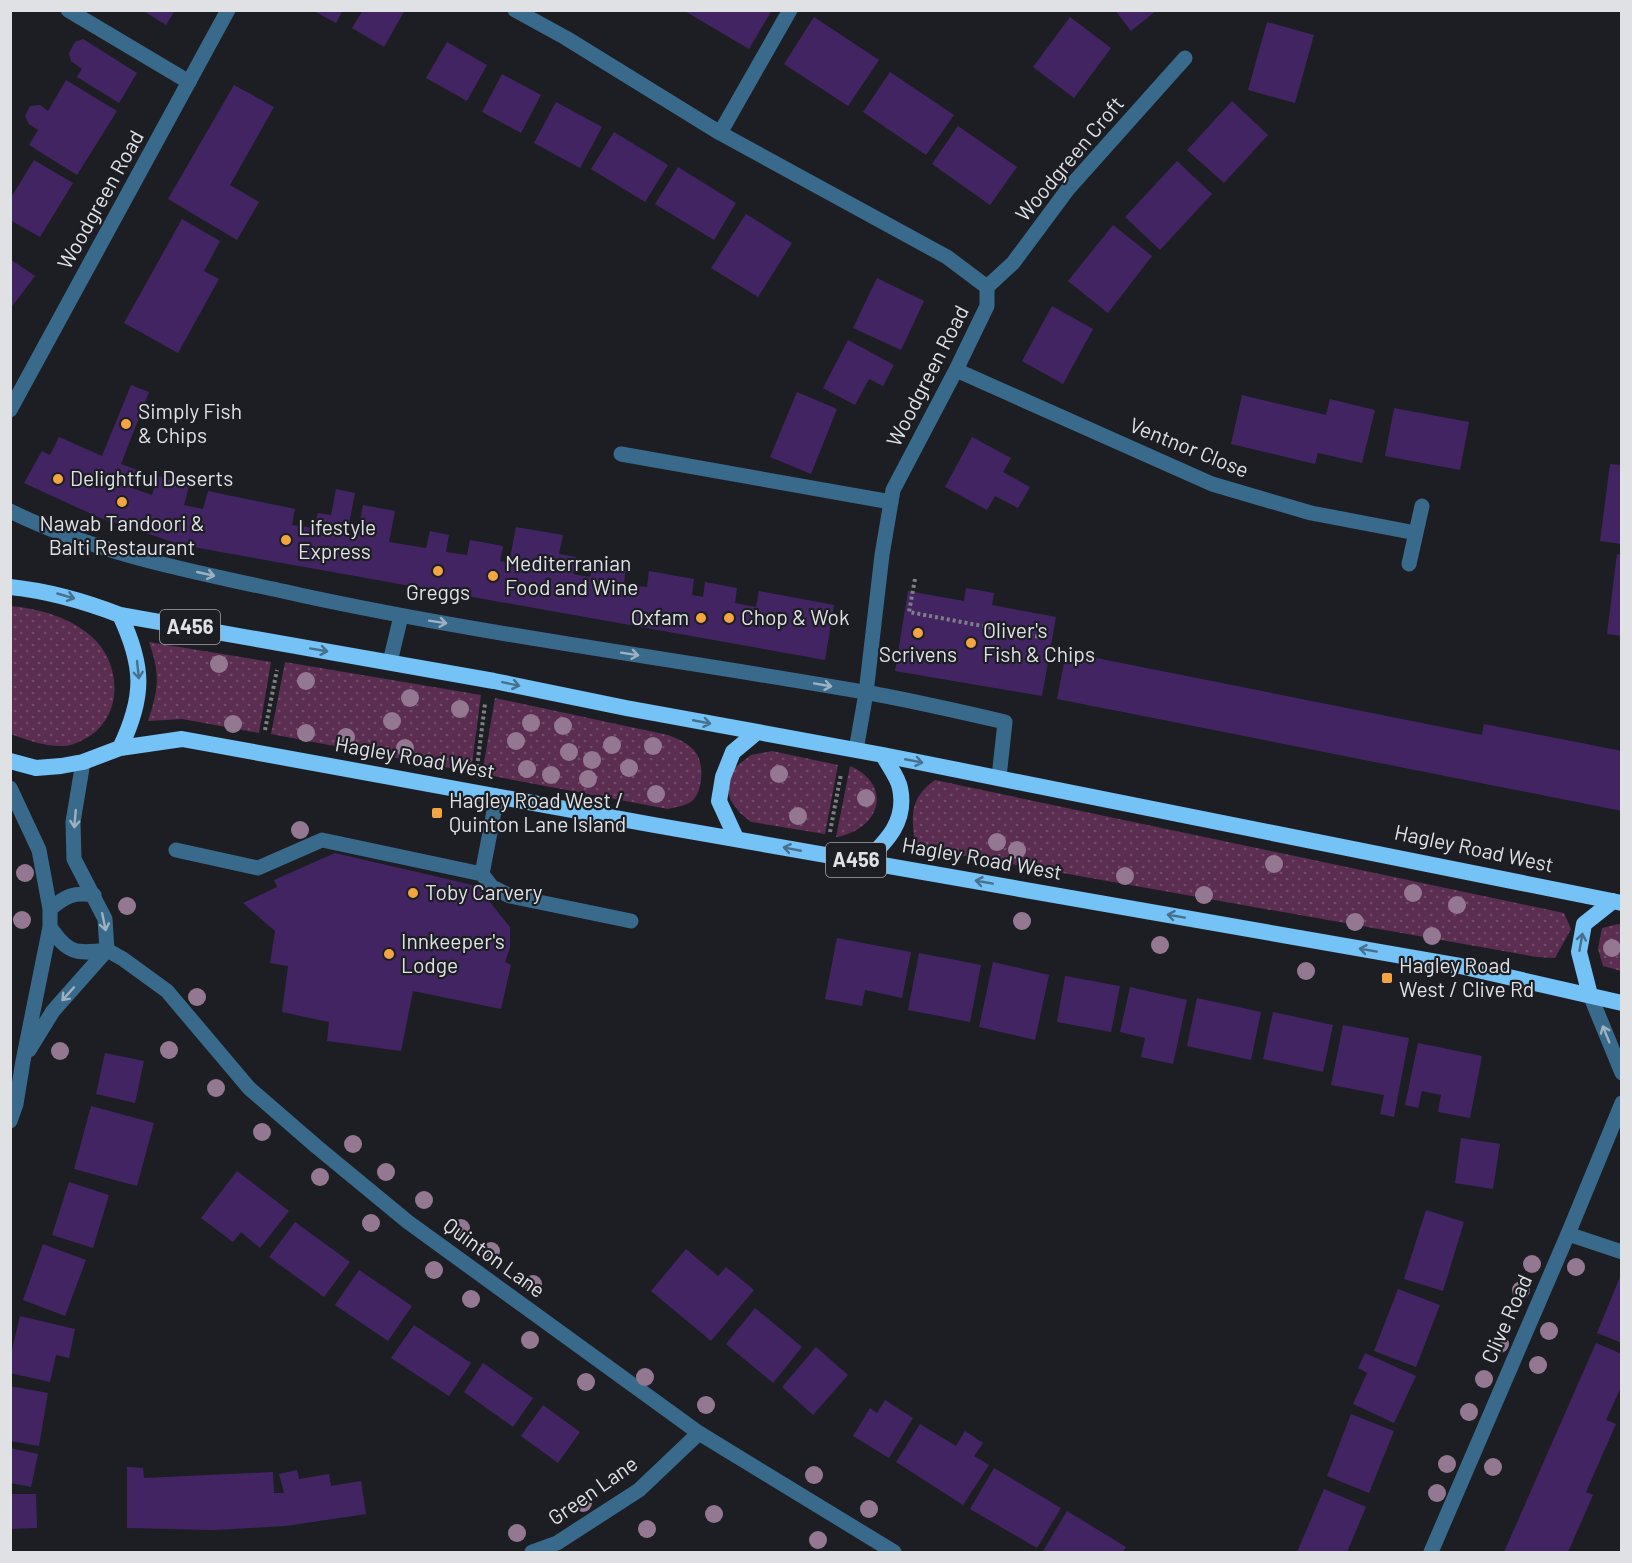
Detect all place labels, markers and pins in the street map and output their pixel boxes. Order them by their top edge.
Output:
place label: Simply Fish & Chips [138,398,242,447]
marker: Simply Fish & Chips [119,417,133,431]
place label: Delightful Deserts [70,465,233,490]
marker: Delightful Deserts [51,472,65,486]
marker: Nawab Tandoori & Balti Restaurant [115,495,129,509]
place label: Nawab Tandoori & Balti Restaurant [39,510,205,559]
place label: Lifestyle Express [298,514,376,563]
marker: Lifestyle Express [279,533,293,547]
place label: Mediterranian Food and Wine [505,550,638,599]
marker: Greggs [431,564,445,578]
marker: Mediterranian Food and Wine [486,569,500,583]
place label: Greggs [406,579,470,604]
place label: Oxfam [631,604,689,629]
place label: Chop & Wok [741,604,850,629]
marker: Oxfam [694,611,708,625]
marker: Chop & Wok [722,611,736,625]
place label: Oliver's Fish & Chips [983,617,1095,666]
marker: Scrivens [911,626,925,640]
marker: Oliver's Fish & Chips [964,636,978,650]
place label: Scrivens [879,641,957,666]
place label: Hagley Road West / Quinton Lane Island [449,787,626,836]
marker: Hagley Road West / Quinton Lane Island [430,806,444,820]
place label: Toby Carvery [425,879,543,904]
marker: Toby Carvery [406,886,420,900]
place label: Innkeeper's Lodge [401,928,505,977]
marker: Innkeeper's Lodge [382,947,396,961]
place label: Hagley Road West / Clive Rd [1399,952,1534,1001]
marker: Hagley Road West / Clive Rd [1380,971,1394,985]

